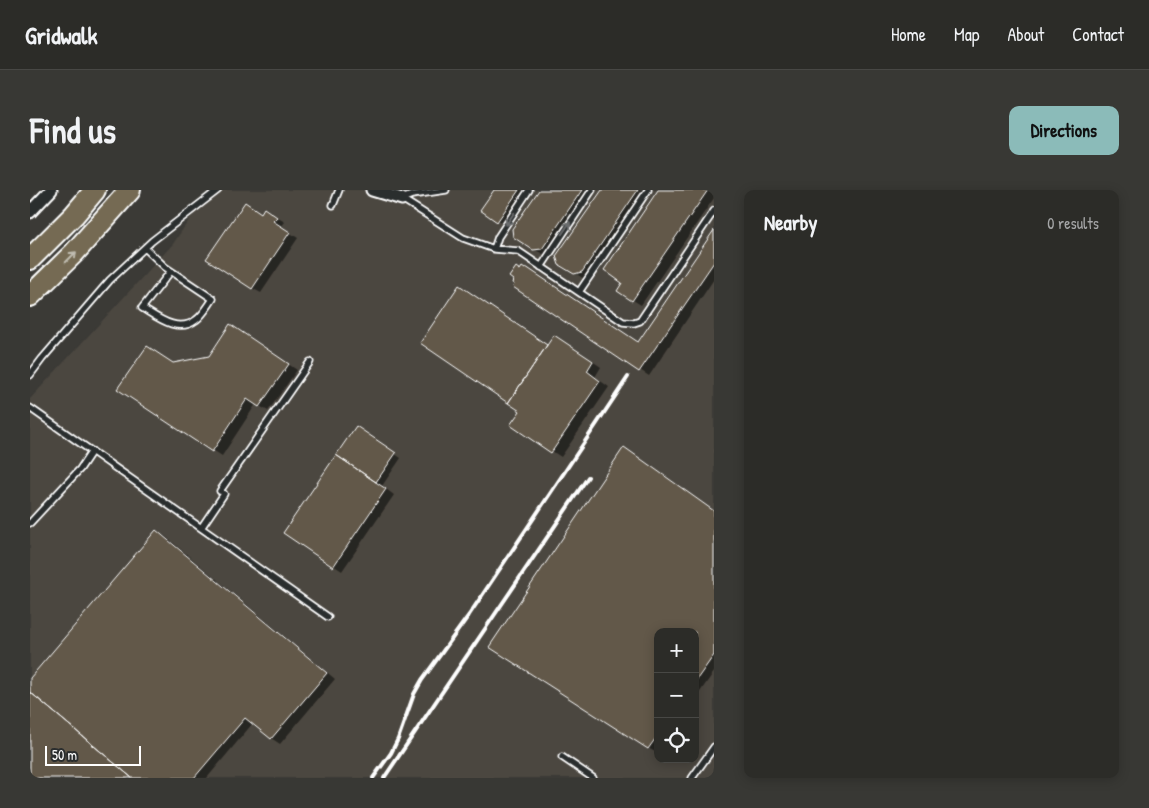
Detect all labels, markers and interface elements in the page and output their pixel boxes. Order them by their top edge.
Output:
text: Gridwalk [25,19,97,51]
text: Home [891,22,926,47]
text: Map [954,22,979,47]
text: About [1007,22,1044,47]
text: Contact [1072,22,1124,47]
button: Directions [1009,106,1119,155]
text: Find us [30,107,116,154]
text: Nearby [764,208,817,237]
one-way arrow [505,212,515,226]
text: 0 results [1047,212,1099,234]
one-way arrow [561,222,571,236]
one-way arrow [64,251,76,263]
map controls [654,628,699,763]
button: + [654,628,699,673]
button: − [654,673,699,718]
button: locate [654,718,699,763]
scale bar [45,743,141,766]
text: 50 m [52,745,77,764]

